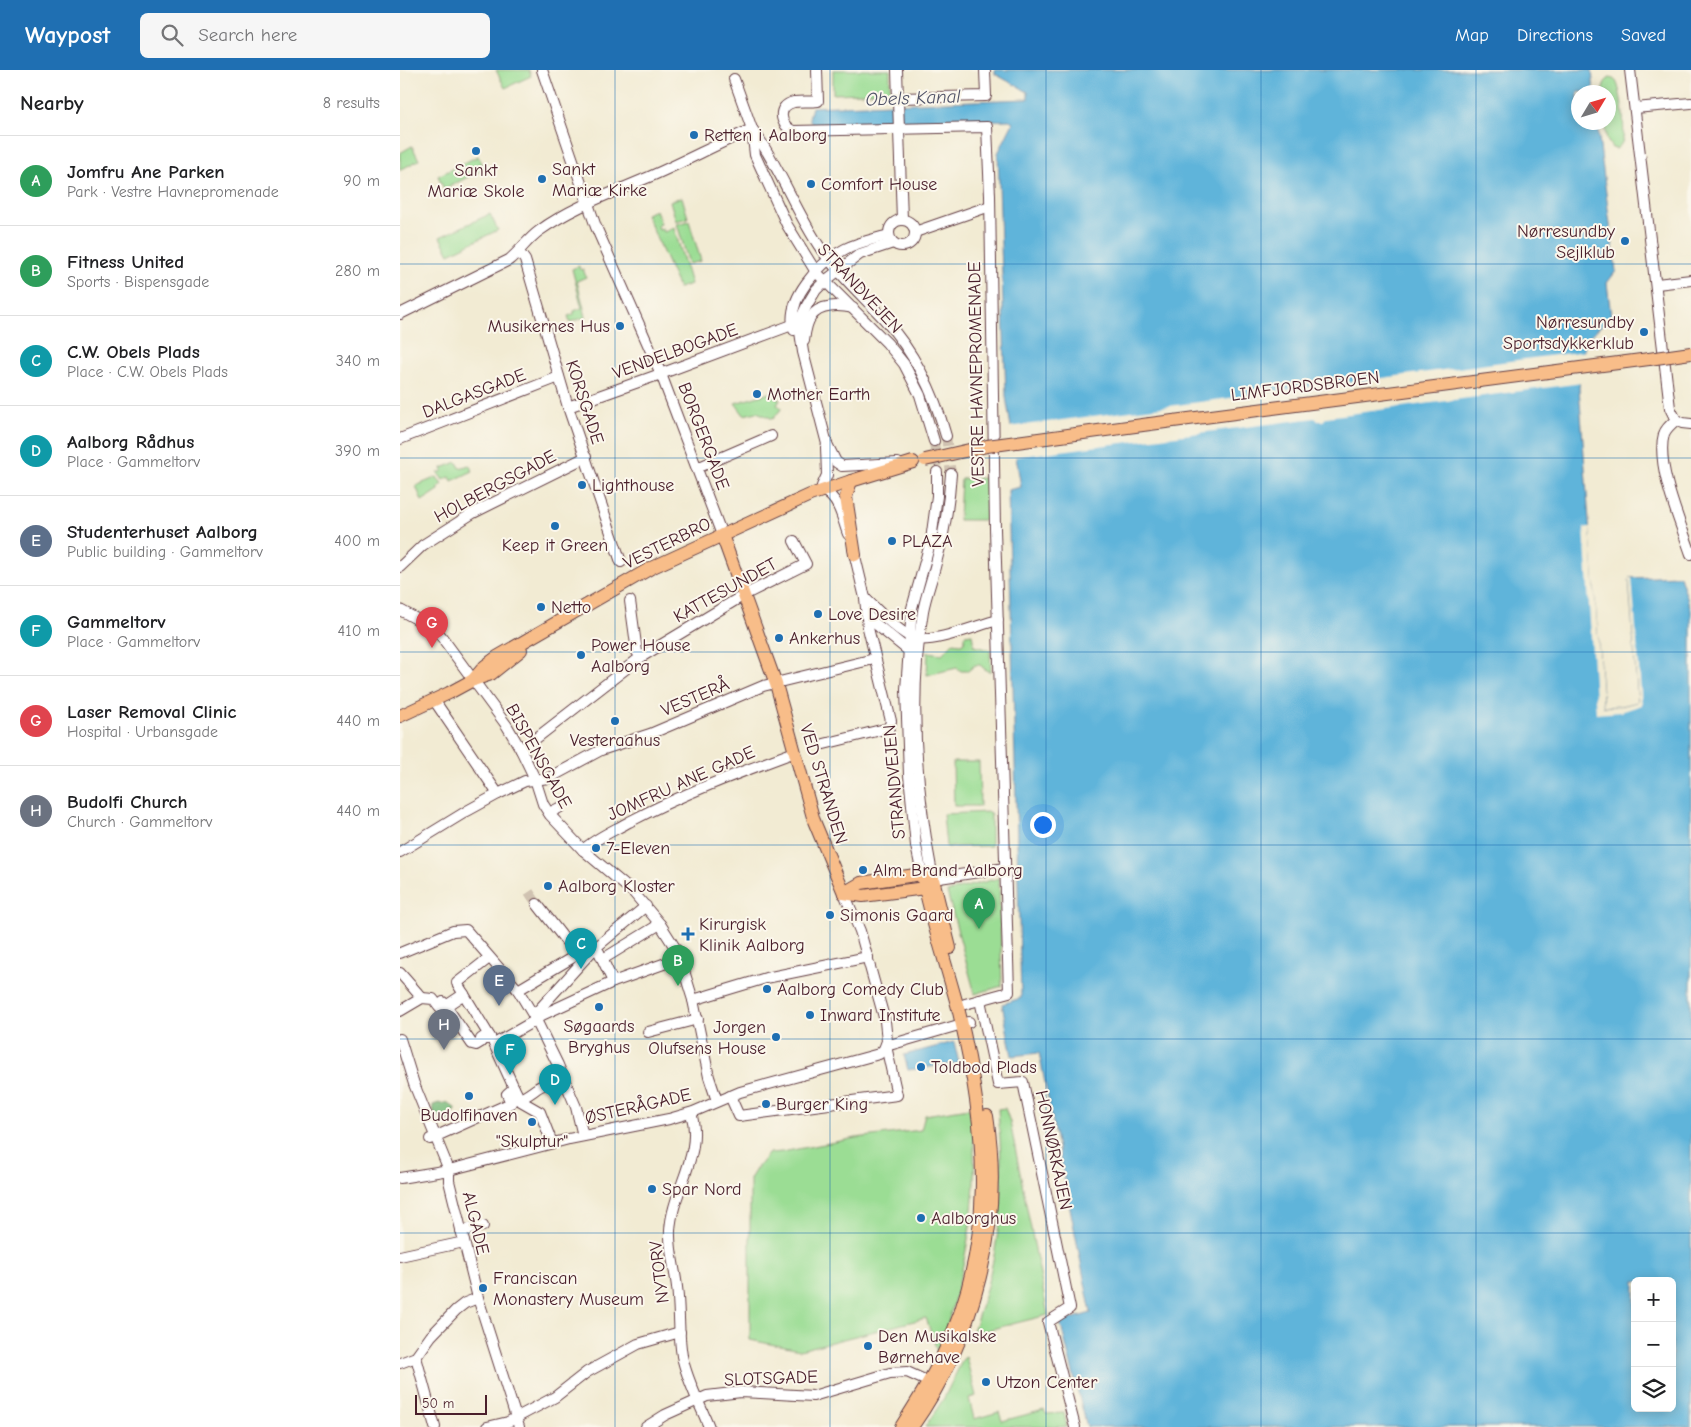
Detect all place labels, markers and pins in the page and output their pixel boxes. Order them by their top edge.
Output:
place label: Retten i Aalborg [704,125,827,146]
marker: Retten i Aalborg [688,129,700,141]
marker: Sankt Mariæ Skole [470,145,482,157]
place label: Sankt Mariæ Kirke [552,159,647,201]
place label: Sankt Mariæ Skole [427,160,525,202]
marker: Sankt Mariæ Kirke [536,173,548,185]
place label: Comfort House [821,174,937,195]
marker: Comfort House [805,178,817,190]
place label: Nørresundby Sejlklub [1517,221,1616,263]
marker: Nørresundby Sejlklub [1619,235,1631,247]
place label: Nørresundby Sportsdykkerklub [1503,312,1635,354]
place label: Musikernes Hus [487,316,610,337]
marker: Musikernes Hus [614,320,626,332]
marker: Nørresundby Sportsdykkerklub [1638,326,1650,338]
place label: Mother Earth [767,384,871,405]
marker: Mother Earth [751,388,763,400]
place label: Lighthouse [592,475,674,496]
marker: Lighthouse [576,479,588,491]
marker: Keep it Green [549,520,561,532]
place label: PLAZA [902,531,952,552]
place label: Keep it Green [502,535,608,556]
marker: PLAZA [886,535,898,547]
place label: Netto [551,597,591,618]
marker: Netto [535,601,547,613]
place label: Love Desire [828,604,916,625]
pin: G [416,607,448,648]
marker: Love Desire [812,608,824,620]
place label: Ankerhus [789,628,860,649]
marker: Ankerhus [773,632,785,644]
place label: Power House Aalborg [591,635,691,677]
marker: Power House Aalborg [575,649,587,661]
marker: Vesteraahus [609,715,621,727]
place label: Vesteraahus [570,730,660,751]
place label: 7-Eleven [606,838,670,859]
marker: 7-Eleven [590,842,602,854]
place label: Alm. Brand Aalborg [873,860,1023,881]
marker: Alm. Brand Aalborg [857,864,869,876]
place label: Aalborg Kloster [558,876,676,897]
marker: Aalborg Kloster [542,880,554,892]
pin: A [963,888,995,929]
place label: Simonis Gaard [840,905,954,926]
marker: Simonis Gaard [824,909,836,921]
place label: Kirurgisk Klinik Aalborg [699,914,805,956]
marker: Kirurgisk Klinik Aalborg [681,927,695,941]
pin: C [565,928,597,969]
pin: B [662,945,694,986]
pin: E [483,965,515,1006]
place label: Aalborg Comedy Club [777,979,944,1000]
marker: Aalborg Comedy Club [761,983,773,995]
marker: Søgaards Bryghus [593,1001,605,1013]
place label: Inward Institute [820,1005,941,1026]
pin: H [428,1009,460,1050]
marker: Inward Institute [804,1009,816,1021]
place label: Søgaards Bryghus [563,1016,635,1058]
place label: Jorgen Olufsens House [648,1017,766,1059]
marker: Jorgen Olufsens House [770,1031,782,1043]
pin: F [494,1034,526,1075]
place label: Toldbod Plads [931,1057,1037,1078]
marker: Toldbod Plads [915,1061,927,1073]
pin: D [539,1064,571,1105]
marker: Budolfihaven [463,1090,475,1102]
place label: Burger King [776,1094,868,1115]
marker: Burger King [760,1098,772,1110]
place label: Budolfihaven [420,1105,518,1126]
marker: "Skulptur" [526,1116,538,1128]
place label: "Skulptur" [496,1131,568,1152]
place label: Spar Nord [662,1179,741,1200]
marker: Spar Nord [646,1183,658,1195]
place label: Aalborghus [931,1208,1016,1229]
marker: Aalborghus [915,1212,927,1224]
place label: Franciscan Monastery Museum [493,1268,644,1310]
marker: Franciscan Monastery Museum [477,1282,489,1294]
place label: Den Musikalske Børnehave [878,1326,997,1368]
marker: Den Musikalske Børnehave [862,1340,874,1352]
place label: Utzon Center [996,1372,1098,1393]
marker: Utzon Center [980,1376,992,1388]

